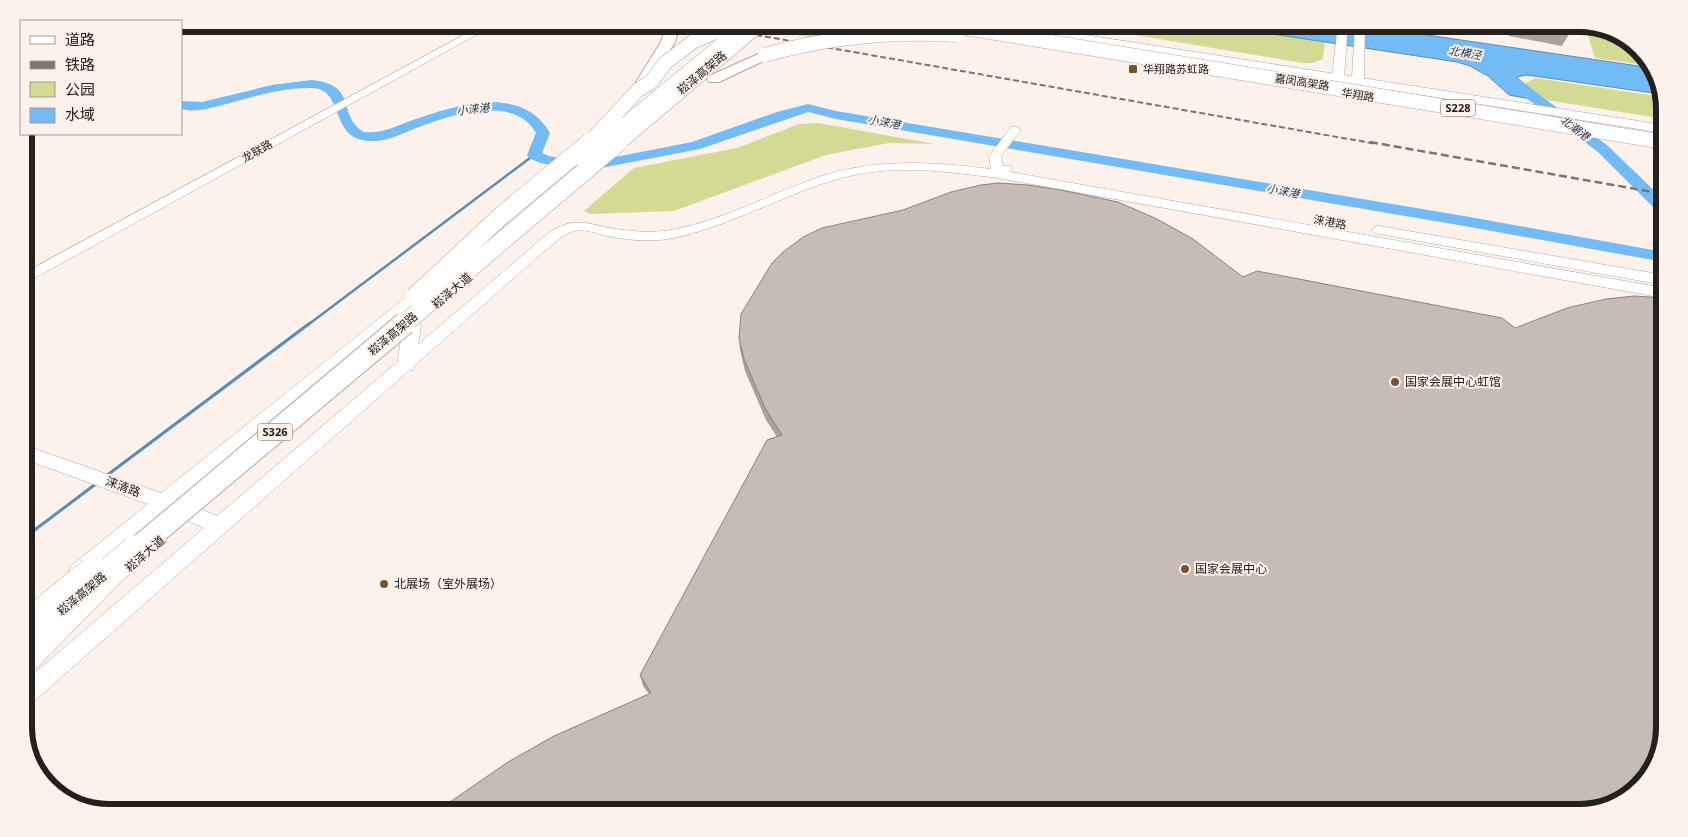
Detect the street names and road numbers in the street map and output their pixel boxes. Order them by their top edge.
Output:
street label: 崧泽高架路 [673,47,730,98]
street label: 嘉闵高架路 [1274,70,1330,93]
street label: 华翔路 [1341,85,1376,104]
road number: S228 [1440,100,1476,116]
street label: 龙联路 [239,136,275,165]
street label: 涞港路 [1313,211,1348,232]
street label: 崧泽大道 [428,269,476,313]
street label: 崧泽高架路 [364,308,421,359]
road number: S326 [258,424,292,441]
street label: 涞清路 [103,472,143,501]
street label: 崧泽大道 [121,531,168,576]
street label: 崧泽高架路 [53,568,110,619]

